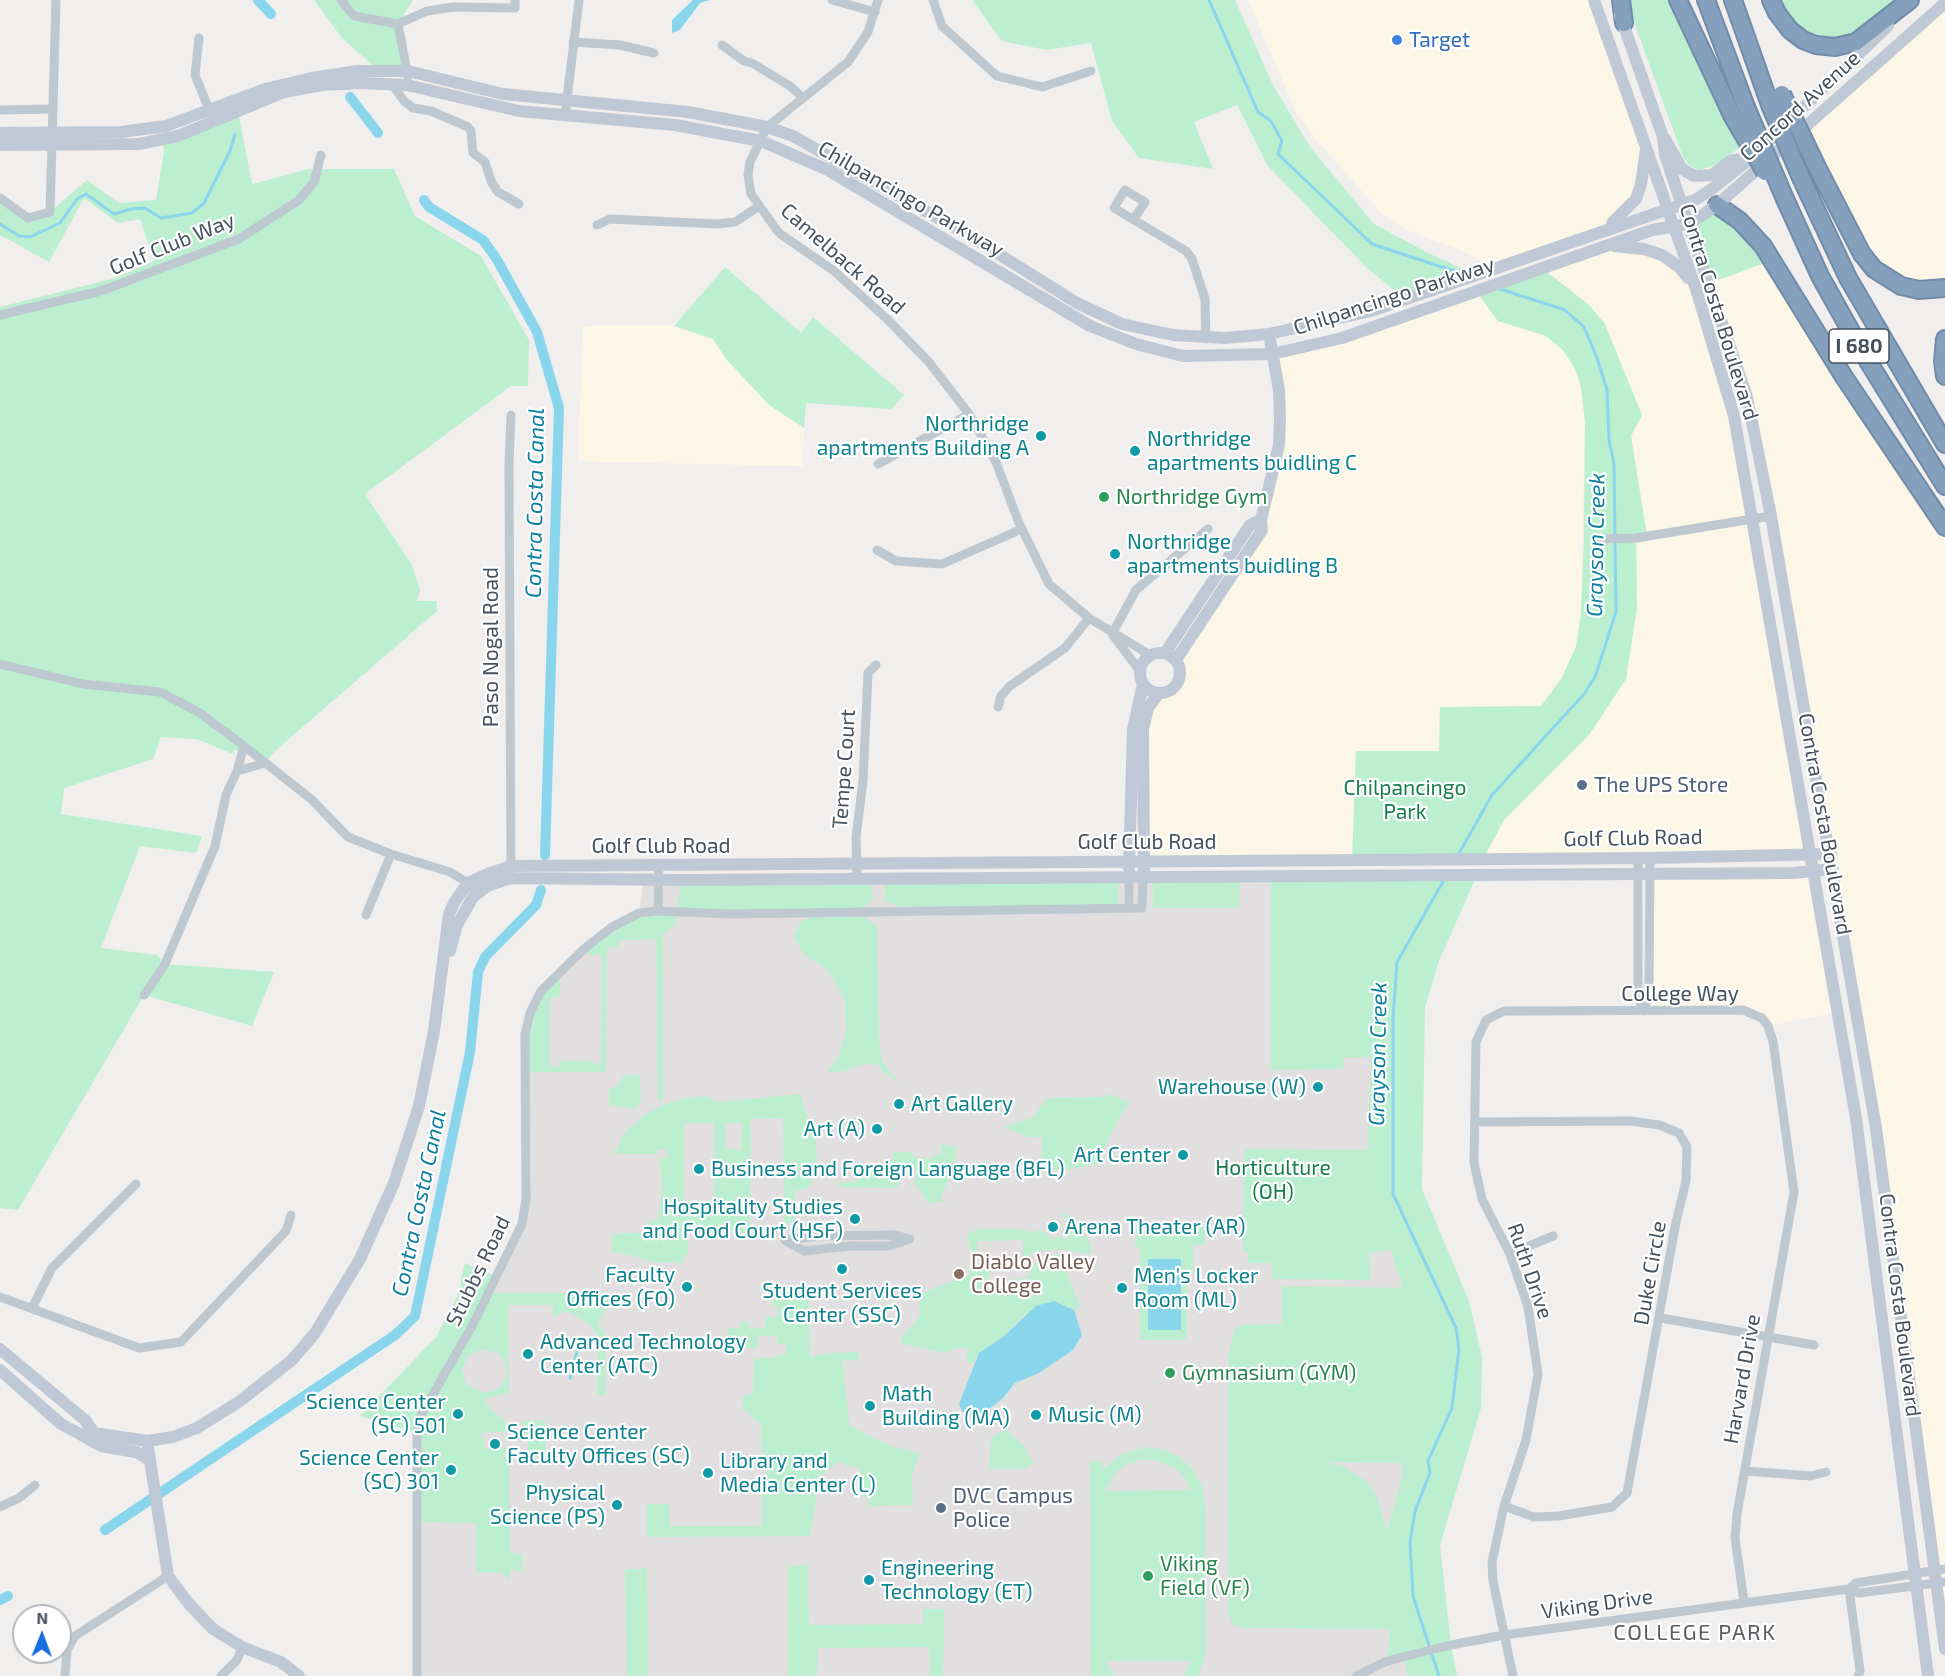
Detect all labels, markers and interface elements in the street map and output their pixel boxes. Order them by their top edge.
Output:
place label: Target [1409,27,1470,53]
marker: Target [1390,33,1404,47]
street label: Concord Avenue [1735,45,1865,167]
street label: Chilpancingo Parkway [814,136,1008,262]
street label: Camelback Road [776,198,910,320]
street label: Contra Costa Boulevard [1674,201,1764,423]
street label: Golf Club Way [106,207,238,281]
street label: Chilpancingo Parkway [1290,252,1498,340]
road number: I 680 [1829,329,1889,363]
water label: Contra Costa Canal [520,408,550,598]
place label: Northridge apartments Building A [817,411,1029,461]
place label: Northridge apartments buidling C [1147,426,1357,476]
marker: Northridge apartments Building A [1034,429,1048,443]
marker: Northridge apartments buidling C [1128,444,1142,458]
water label: Grayson Creek [1582,473,1610,617]
place label: Northridge Gym [1116,484,1267,510]
marker: Northridge Gym [1097,490,1111,504]
place label: Northridge apartments buidling B [1127,529,1338,579]
marker: Northridge apartments buidling B [1108,547,1122,561]
street label: Paso Nogal Road [478,567,504,727]
street label: Tempe Court [827,708,861,830]
street label: Contra Costa Boulevard [1793,711,1857,937]
place label: The UPS Store [1594,772,1728,798]
park label: Chilpancingo Park [1344,775,1466,825]
marker: The UPS Store [1575,778,1589,792]
street label: Golf Club Road [1563,824,1703,852]
street label: Golf Club Road [1077,829,1217,855]
street label: Golf Club Road [591,833,731,859]
street label: College Way [1621,981,1739,1007]
water label: Grayson Creek [1364,982,1392,1126]
place label: Warehouse (W) [1158,1074,1306,1100]
marker: Warehouse (W) [1311,1080,1325,1094]
place label: Art Gallery [911,1091,1013,1117]
marker: Art Gallery [892,1097,906,1111]
water label: Contra Costa Canal [386,1107,452,1299]
place label: Art (A) [804,1116,865,1142]
marker: Art (A) [870,1122,884,1136]
place label: Art Center [1074,1142,1171,1168]
marker: Art Center [1176,1148,1190,1162]
park label: Horticulture (OH) [1215,1155,1331,1205]
place label: Business and Foreign Language (BFL) [711,1156,1064,1182]
marker: Business and Foreign Language (BFL) [692,1162,706,1176]
street label: Contra Costa Boulevard [1874,1192,1926,1418]
place label: Hospitality Studies and Food Court (HSF) [642,1194,843,1244]
street label: Stubbs Road [441,1212,515,1330]
marker: Hospitality Studies and Food Court (HSF) [848,1212,862,1226]
place label: Arena Theater (AR) [1065,1214,1245,1240]
street label: Duke Circle [1628,1219,1672,1327]
marker: Arena Theater (AR) [1046,1220,1060,1234]
street label: Ruth Drive [1502,1220,1558,1322]
place label: Diablo Valley College [971,1249,1095,1299]
place label: Faculty Offices (FO) [566,1262,675,1312]
marker: Student Services Center (SSC) [835,1262,849,1276]
place label: Men's Locker Room (ML) [1134,1263,1258,1313]
marker: Diablo Valley College [952,1267,966,1281]
place label: Student Services Center (SSC) [762,1278,922,1328]
marker: Faculty Offices (FO) [680,1280,694,1294]
marker: Men's Locker Room (ML) [1115,1281,1129,1295]
street label: Harvard Drive [1718,1312,1766,1446]
place label: Advanced Technology Center (ATC) [540,1329,747,1379]
marker: Advanced Technology Center (ATC) [521,1347,535,1361]
place label: Gymnasium (GYM) [1182,1360,1356,1386]
marker: Gymnasium (GYM) [1163,1366,1177,1380]
place label: Math Building (MA) [882,1381,1010,1431]
place label: Science Center (SC) 501 [306,1389,446,1439]
marker: Math Building (MA) [863,1399,877,1413]
place label: Music (M) [1048,1402,1142,1428]
marker: Science Center (SC) 501 [451,1407,465,1421]
marker: Music (M) [1029,1408,1043,1422]
place label: Science Center Faculty Offices (SC) [507,1419,690,1469]
marker: Science Center Faculty Offices (SC) [488,1437,502,1451]
place label: Science Center (SC) 301 [299,1445,439,1495]
place label: Library and Media Center (L) [720,1448,876,1498]
marker: Science Center (SC) 301 [444,1463,458,1477]
marker: Library and Media Center (L) [701,1466,715,1480]
place label: Physical Science (PS) [490,1480,605,1530]
place label: DVC Campus Police [953,1483,1073,1533]
marker: Physical Science (PS) [610,1498,624,1512]
marker: DVC Campus Police [934,1501,948,1515]
place label: Viking Field (VF) [1160,1551,1250,1601]
place label: Engineering Technology (ET) [881,1555,1033,1605]
marker: Viking Field (VF) [1141,1569,1155,1583]
marker: Engineering Technology (ET) [862,1573,876,1587]
street label: Viking Drive [1540,1584,1654,1624]
north arrow [12,1604,72,1664]
text: N [36,1608,48,1627]
district label: COLLEGE PARK [1613,1620,1777,1646]

